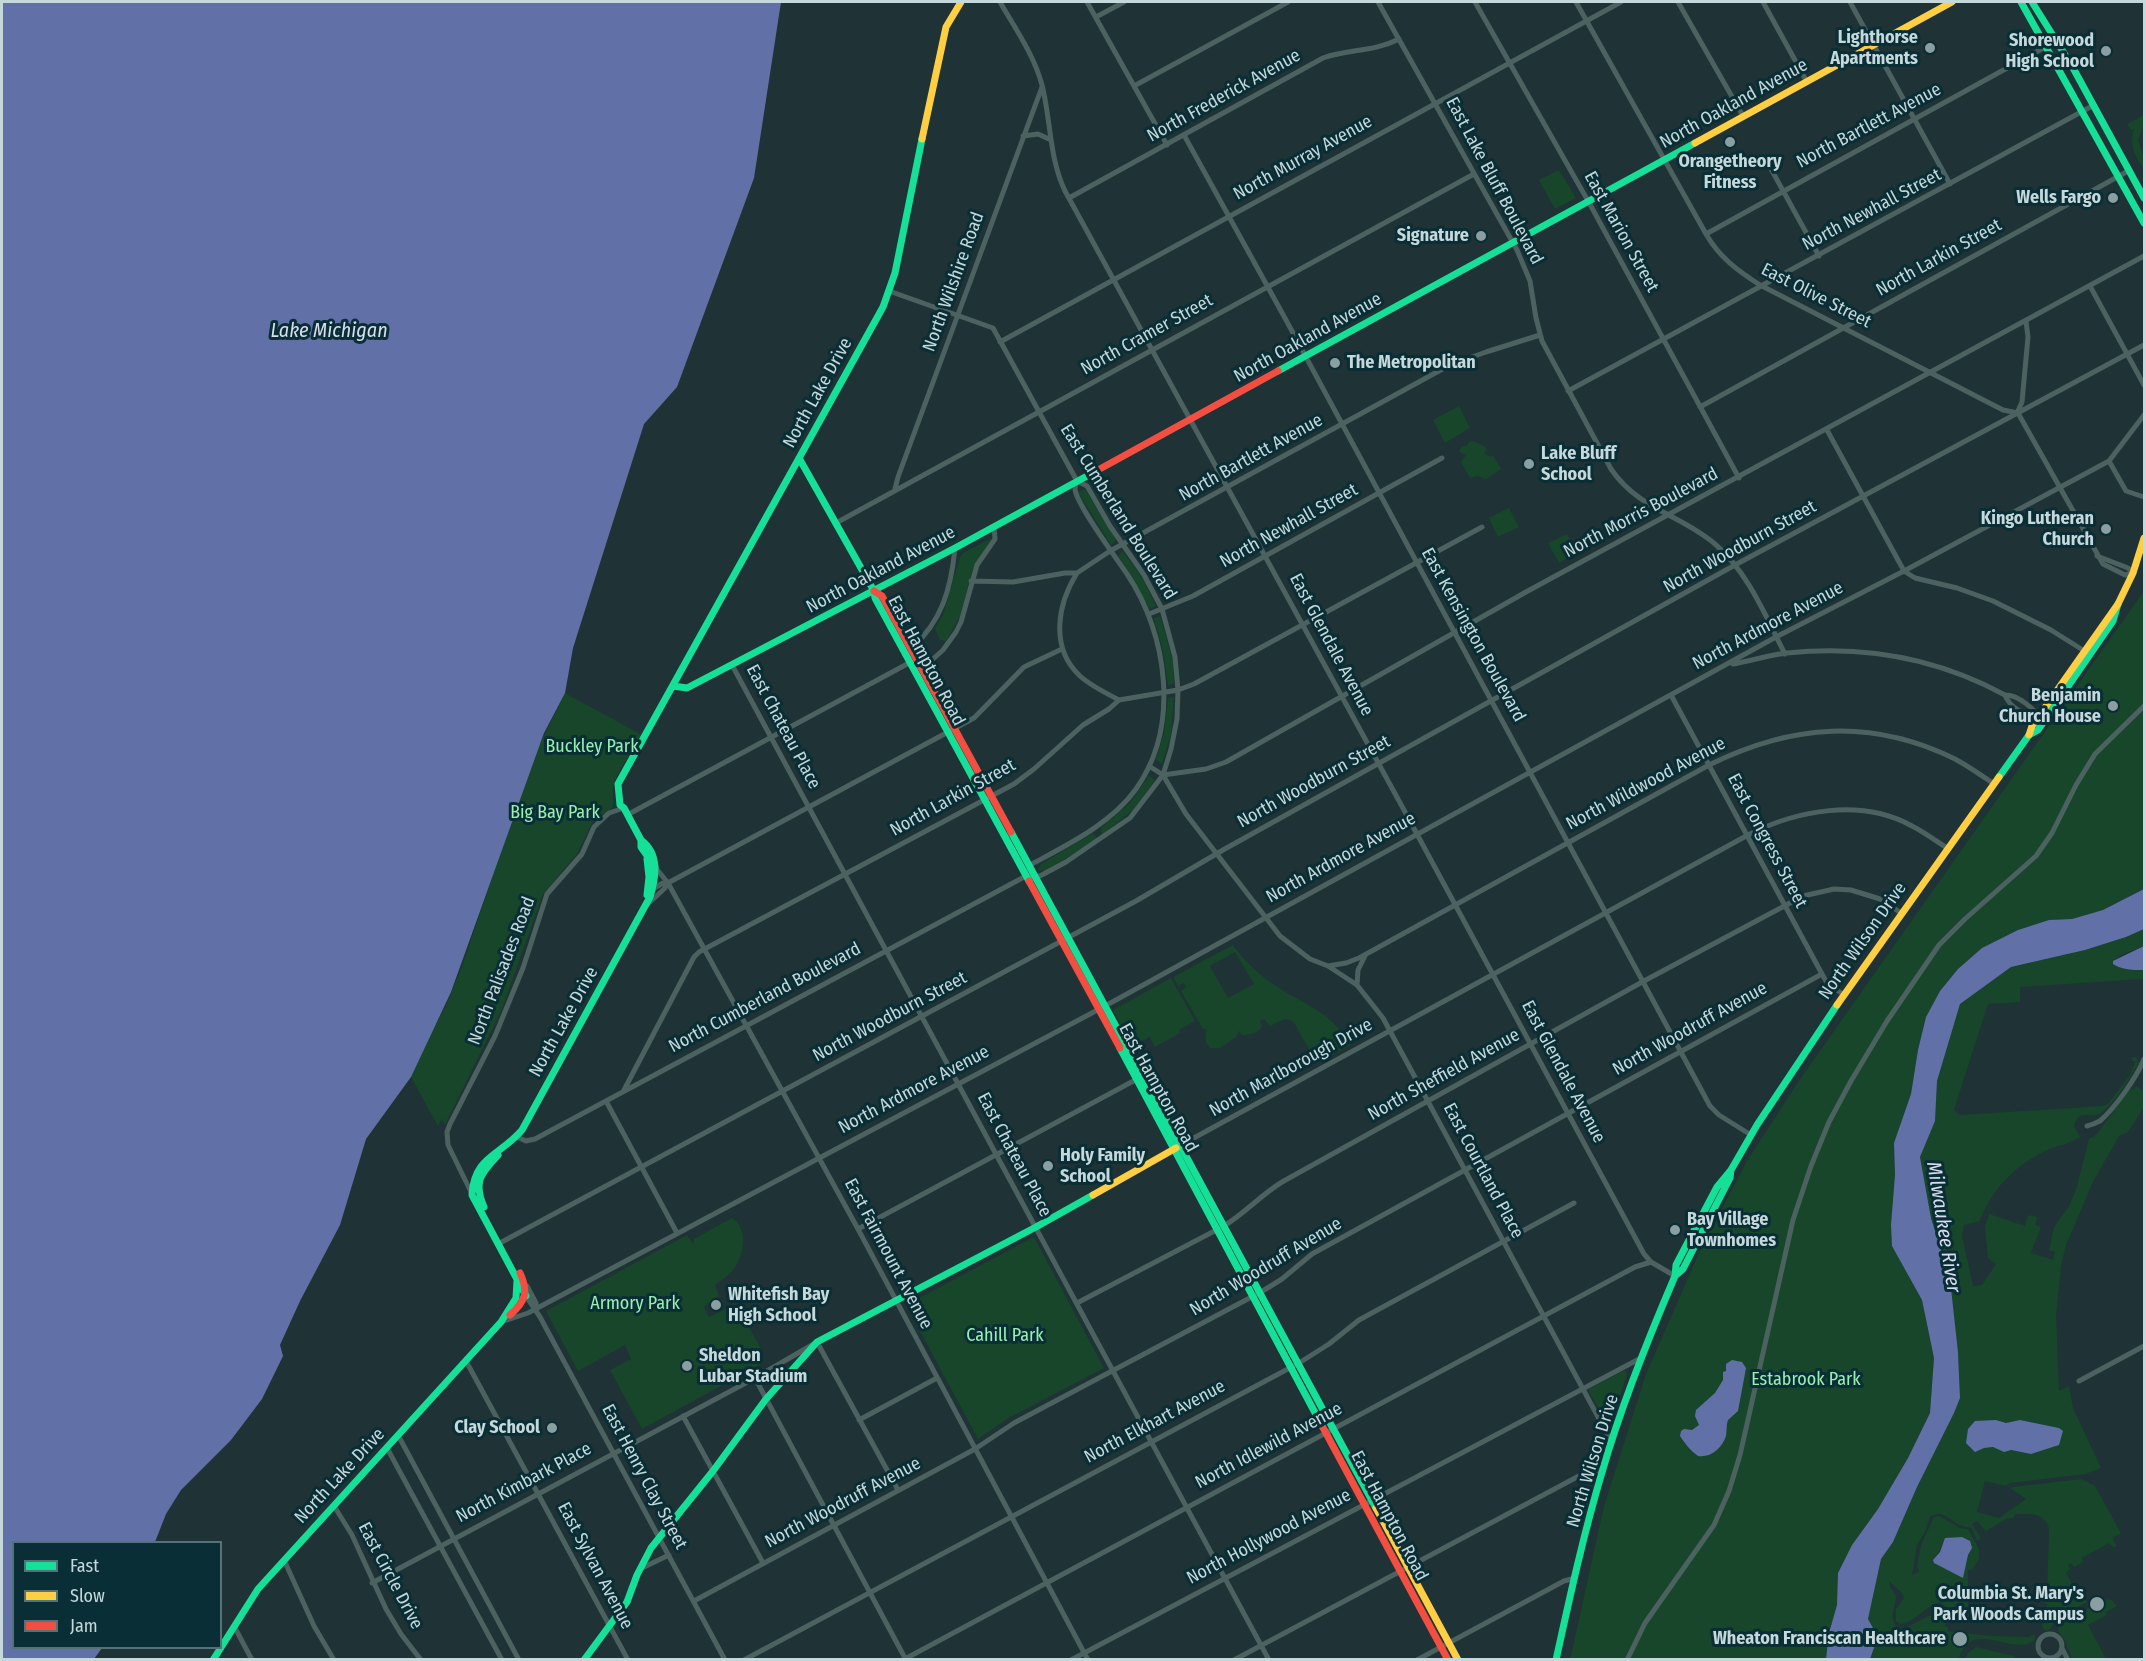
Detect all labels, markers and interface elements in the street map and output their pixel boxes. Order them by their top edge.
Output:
place label: Lighthorse Apartments [1830,27,1918,70]
place label: Shorewood High School [2006,30,2094,72]
marker: Lighthorse Apartments [1923,41,1937,55]
marker: Shorewood High School [2099,44,2113,58]
street label: North Frederick Avenue [1144,45,1304,147]
street label: North Oakland Avenue [1656,54,1812,154]
street label: North Bartlett Avenue [1793,79,1945,173]
street label: East Lake Bluff Boulevard [1441,94,1547,268]
street label: North Murray Avenue [1230,111,1376,205]
marker: Orangetheory Fitness [1723,135,1737,149]
place label: Orangetheory Fitness [1678,151,1782,194]
street label: North Newhall Street [1799,164,1945,256]
street label: East Marion Street [1579,168,1663,296]
place label: Wells Fargo [2016,187,2101,209]
marker: Wells Fargo [2106,191,2120,205]
street label: North Wilshire Road [919,209,989,355]
street label: North Larkin Street [1872,215,2006,301]
place label: Signature [1397,225,1469,247]
marker: Signature [1474,229,1488,243]
street label: East Olive Street [1757,259,1875,333]
street label: North Oakland Avenue [1230,288,1386,388]
street label: North Cramer Street [1077,290,1217,380]
water label: Lake Michigan [270,319,388,343]
street label: North Lake Drive [779,334,857,452]
place label: The Metropolitan [1347,352,1476,374]
marker: The Metropolitan [1328,356,1342,370]
street label: North Bartlett Avenue [1176,410,1326,506]
street label: East Cumberland Boulevard [1055,420,1181,604]
place label: Lake Bluff School [1541,443,1616,486]
marker: Lake Bluff School [1522,457,1536,471]
street label: North Morris Boulevard [1560,463,1722,563]
street label: North Newhall Street [1216,479,1362,573]
street label: North Woodburn Street [1660,496,1820,598]
place label: Kingo Lutheran Church [1981,508,2094,550]
street label: North Oakland Avenue [803,522,959,618]
marker: Kingo Lutheran Church [2099,522,2113,536]
street label: East Kensington Boulevard [1416,544,1530,726]
street label: East Glendale Avenue [1284,570,1378,720]
street label: North Ardmore Avenue [1689,577,1847,675]
street label: East Hampton Road [883,592,969,730]
street label: East Chateau Place [741,661,825,793]
place label: Benjamin Church House [1999,685,2101,728]
marker: Benjamin Church House [2106,699,2120,713]
street label: North Woodburn Street [1234,731,1394,833]
street label: North Wildwood Avenue [1563,733,1729,835]
park label: Buckley Park [545,736,639,758]
street label: North Larkin Street [886,755,1020,841]
street label: East Congress Street [1722,770,1812,912]
park label: Big Bay Park [510,802,600,824]
street label: North Ardmore Avenue [1263,808,1419,908]
street label: North Wilson Drive [1815,878,1911,1004]
street label: North Palisades Road [464,894,540,1048]
street label: North Cumberland Boulevard [665,938,865,1058]
street label: North Lake Drive [525,963,603,1081]
street label: North Woodburn Street [809,967,971,1067]
street label: North Woodruff Avenue [1609,978,1771,1080]
street label: East Glendale Avenue [1516,997,1610,1147]
street label: North Marlborough Drive [1206,1014,1376,1122]
street label: East Hampton Road [1114,1020,1202,1156]
street label: North Sheffield Avenue [1364,1024,1524,1126]
street label: North Ardmore Avenue [835,1041,993,1139]
street label: East Chateau Place [972,1089,1056,1221]
street label: East Courtland Place [1438,1100,1528,1242]
place label: Holy Family School [1060,1145,1145,1188]
marker: Holy Family School [1041,1159,1055,1173]
water label: Milwaukee River [1921,1160,1965,1294]
street label: East Fairmount Avenue [839,1175,937,1333]
place label: Bay Village Townhomes [1687,1209,1776,1252]
street label: North Woodruff Avenue [1186,1213,1346,1321]
marker: Bay Village Townhomes [1668,1223,1682,1237]
place label: Whitefish Bay High School [728,1284,829,1326]
park label: Armory Park [590,1293,680,1315]
marker: Whitefish Bay High School [709,1298,723,1312]
park label: Cahill Park [966,1325,1044,1347]
place label: Sheldon Lubar Stadium [699,1345,807,1388]
marker: Sheldon Lubar Stadium [680,1359,694,1373]
park label: Estabrook Park [1751,1369,1861,1391]
street label: North Elkhart Avenue [1081,1376,1229,1468]
street label: North Wilson Drive [1562,1392,1624,1530]
street label: North Idlewild Avenue [1192,1398,1346,1494]
street label: East Henry Clay Street [597,1401,691,1553]
place label: Clay School [454,1417,540,1439]
marker: Clay School [545,1421,559,1435]
street label: North Lake Drive [290,1424,390,1528]
street label: North Kimbark Place [453,1438,595,1528]
street label: East Hampton Road [1346,1447,1432,1585]
street label: North Woodruff Avenue [761,1453,925,1553]
street label: North Hollywood Avenue [1183,1485,1355,1589]
street label: East Sylvan Avenue [552,1499,638,1633]
street label: East Circle Drive [353,1519,427,1633]
legend [12,1541,222,1649]
text: Fast [70,1555,99,1577]
place label: Columbia St. Mary's Park Woods Campus [1933,1583,2084,1626]
text: Slow [70,1585,105,1607]
marker: Columbia St. Mary's Park Woods Campus [2088,1595,2106,1613]
text: Jam [70,1615,98,1637]
place label: Wheaton Franciscan Healthcare [1713,1628,1946,1650]
marker: Wheaton Franciscan Healthcare [1951,1630,1969,1648]

